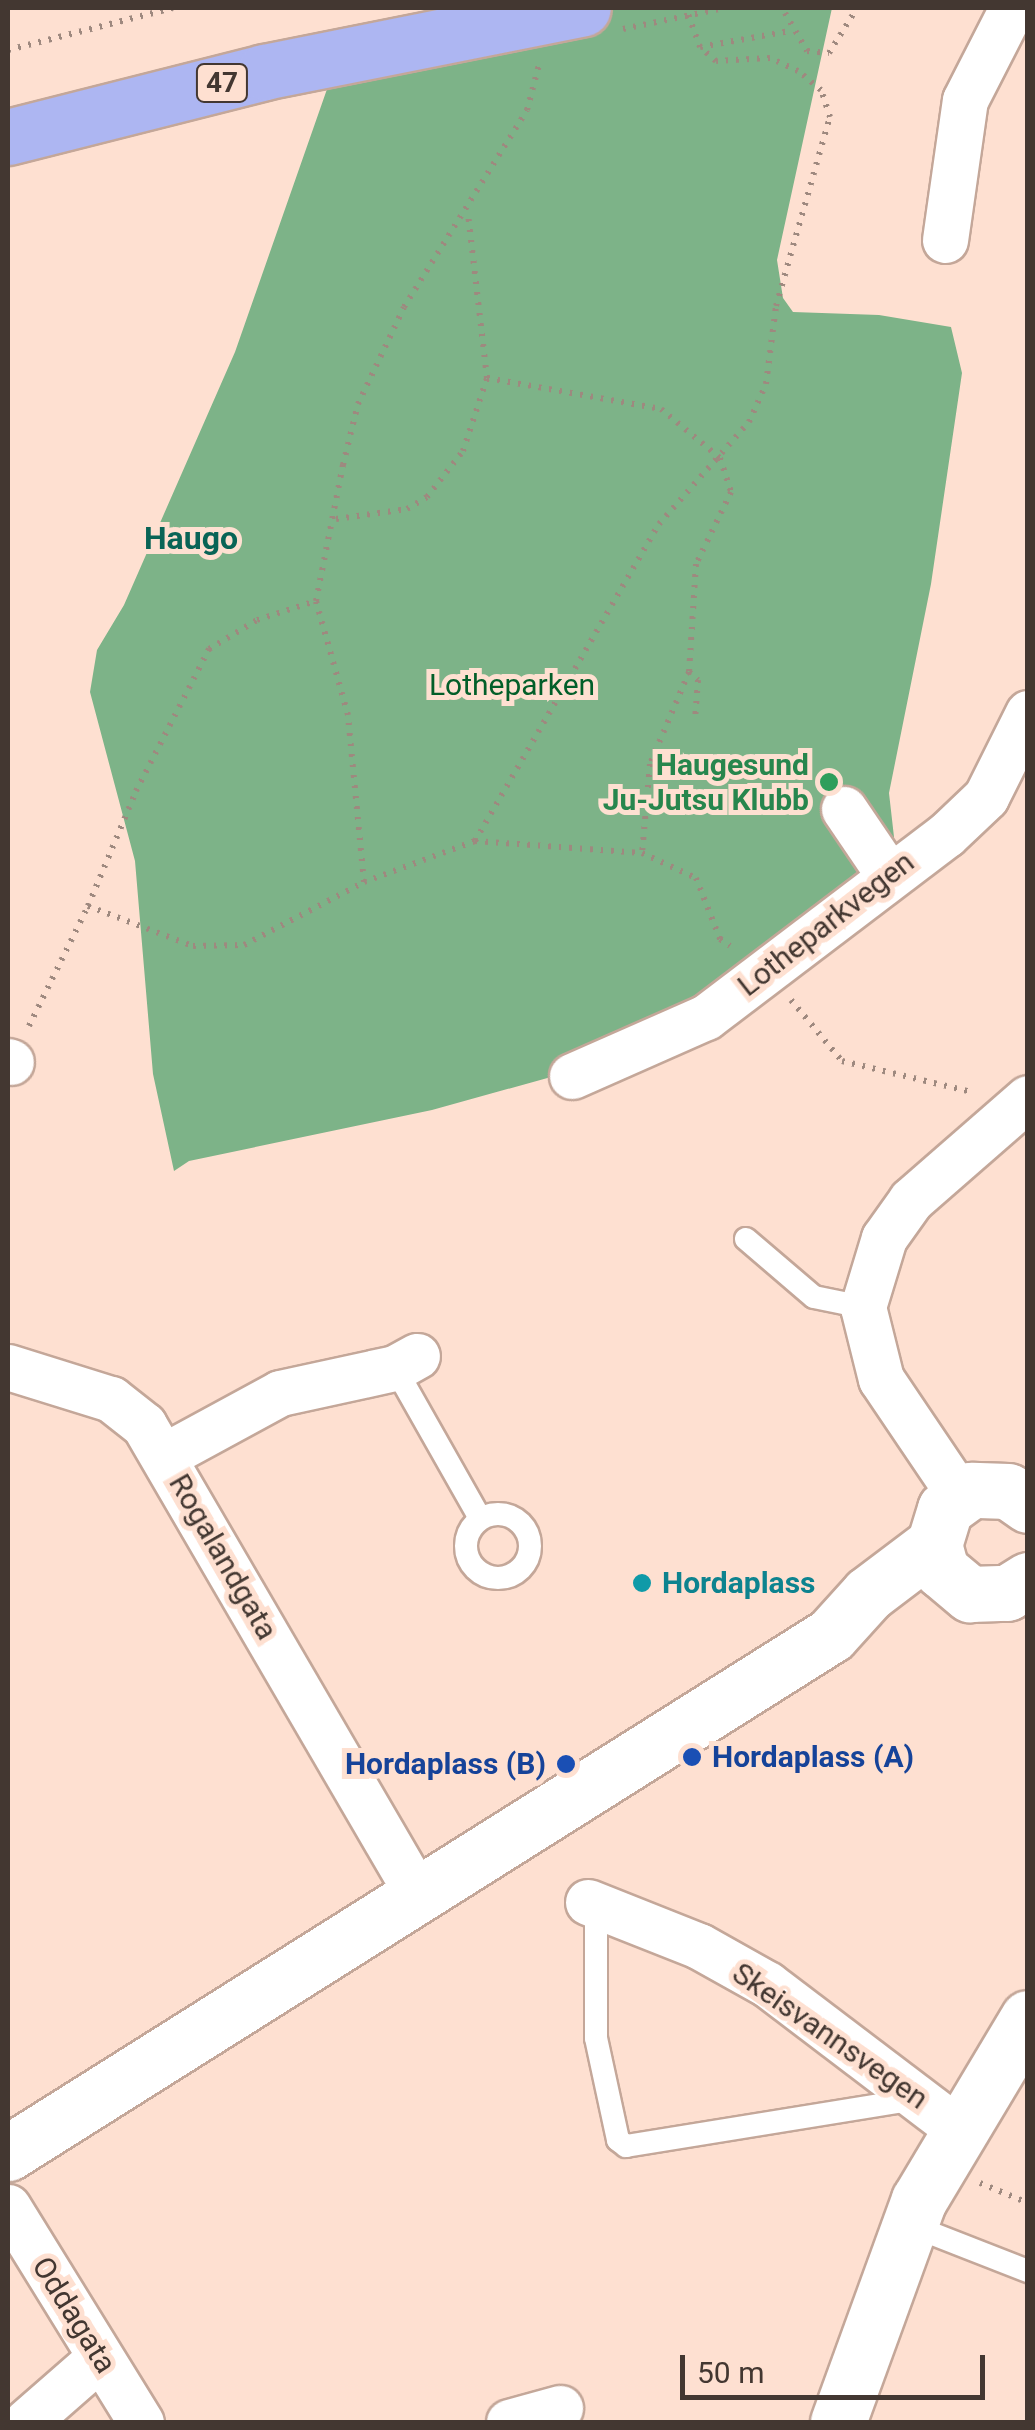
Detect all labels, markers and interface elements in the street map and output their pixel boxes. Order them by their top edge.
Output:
road number: 47 [194,60,250,106]
district label: Haugo [144,519,238,557]
park label: Lotheparken [429,667,595,703]
place label: Haugesund Ju-Jutsu Klubb [603,747,809,818]
marker: Haugesund Ju-Jutsu Klubb [818,771,840,793]
street label: Lotheparkvegen [731,844,921,1004]
street label: Rogalandgata [161,1468,285,1646]
place label: Hordaplass [662,1565,815,1601]
marker: Hordaplass [631,1572,653,1594]
place label: Hordaplass (A) [712,1739,914,1775]
place label: Hordaplass (B) [345,1746,546,1782]
marker: Hordaplass (A) [681,1746,703,1768]
marker: Hordaplass (B) [555,1753,577,1775]
street label: Skeisvannsvegen [725,1955,935,2117]
street label: Oddagata [24,2250,124,2380]
scale bar [685,2335,990,2397]
text: 50 m [697,2355,764,2390]

